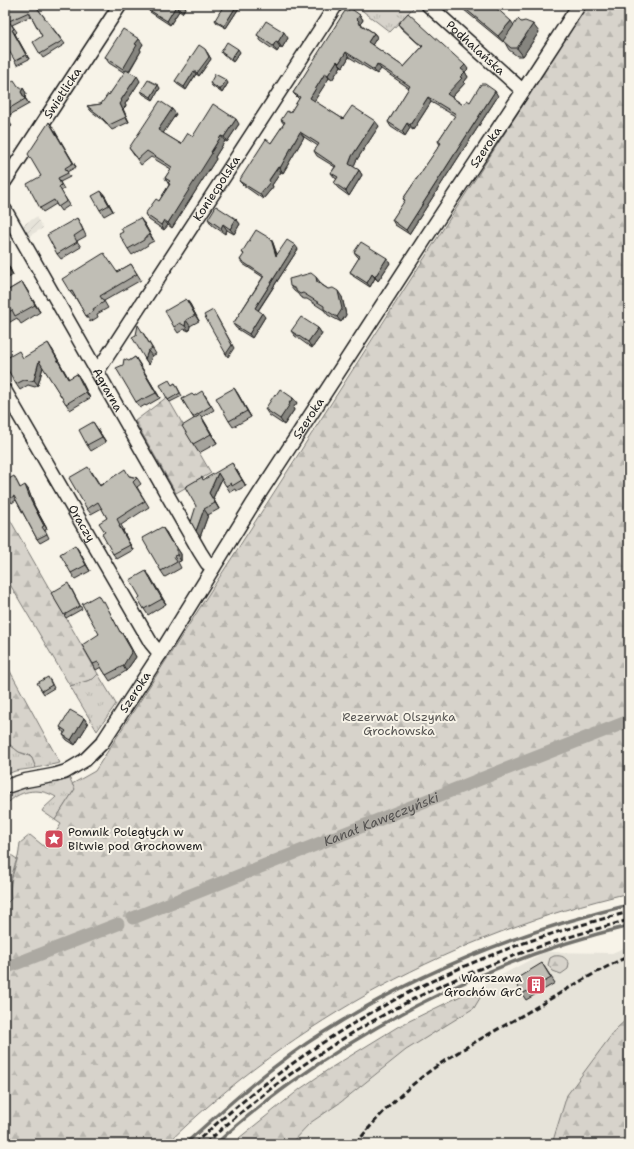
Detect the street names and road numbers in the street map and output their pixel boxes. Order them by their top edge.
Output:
street label: Podhalańska [443,17,509,79]
street label: Świetlicka [40,64,85,122]
street label: Szeroka [466,123,505,171]
street label: Koniecpolska [189,152,244,224]
street label: Agrarna [89,365,127,415]
street label: Szeroka [289,394,328,442]
street label: Oraczy [65,502,99,545]
street label: Szeroka [116,668,155,716]

